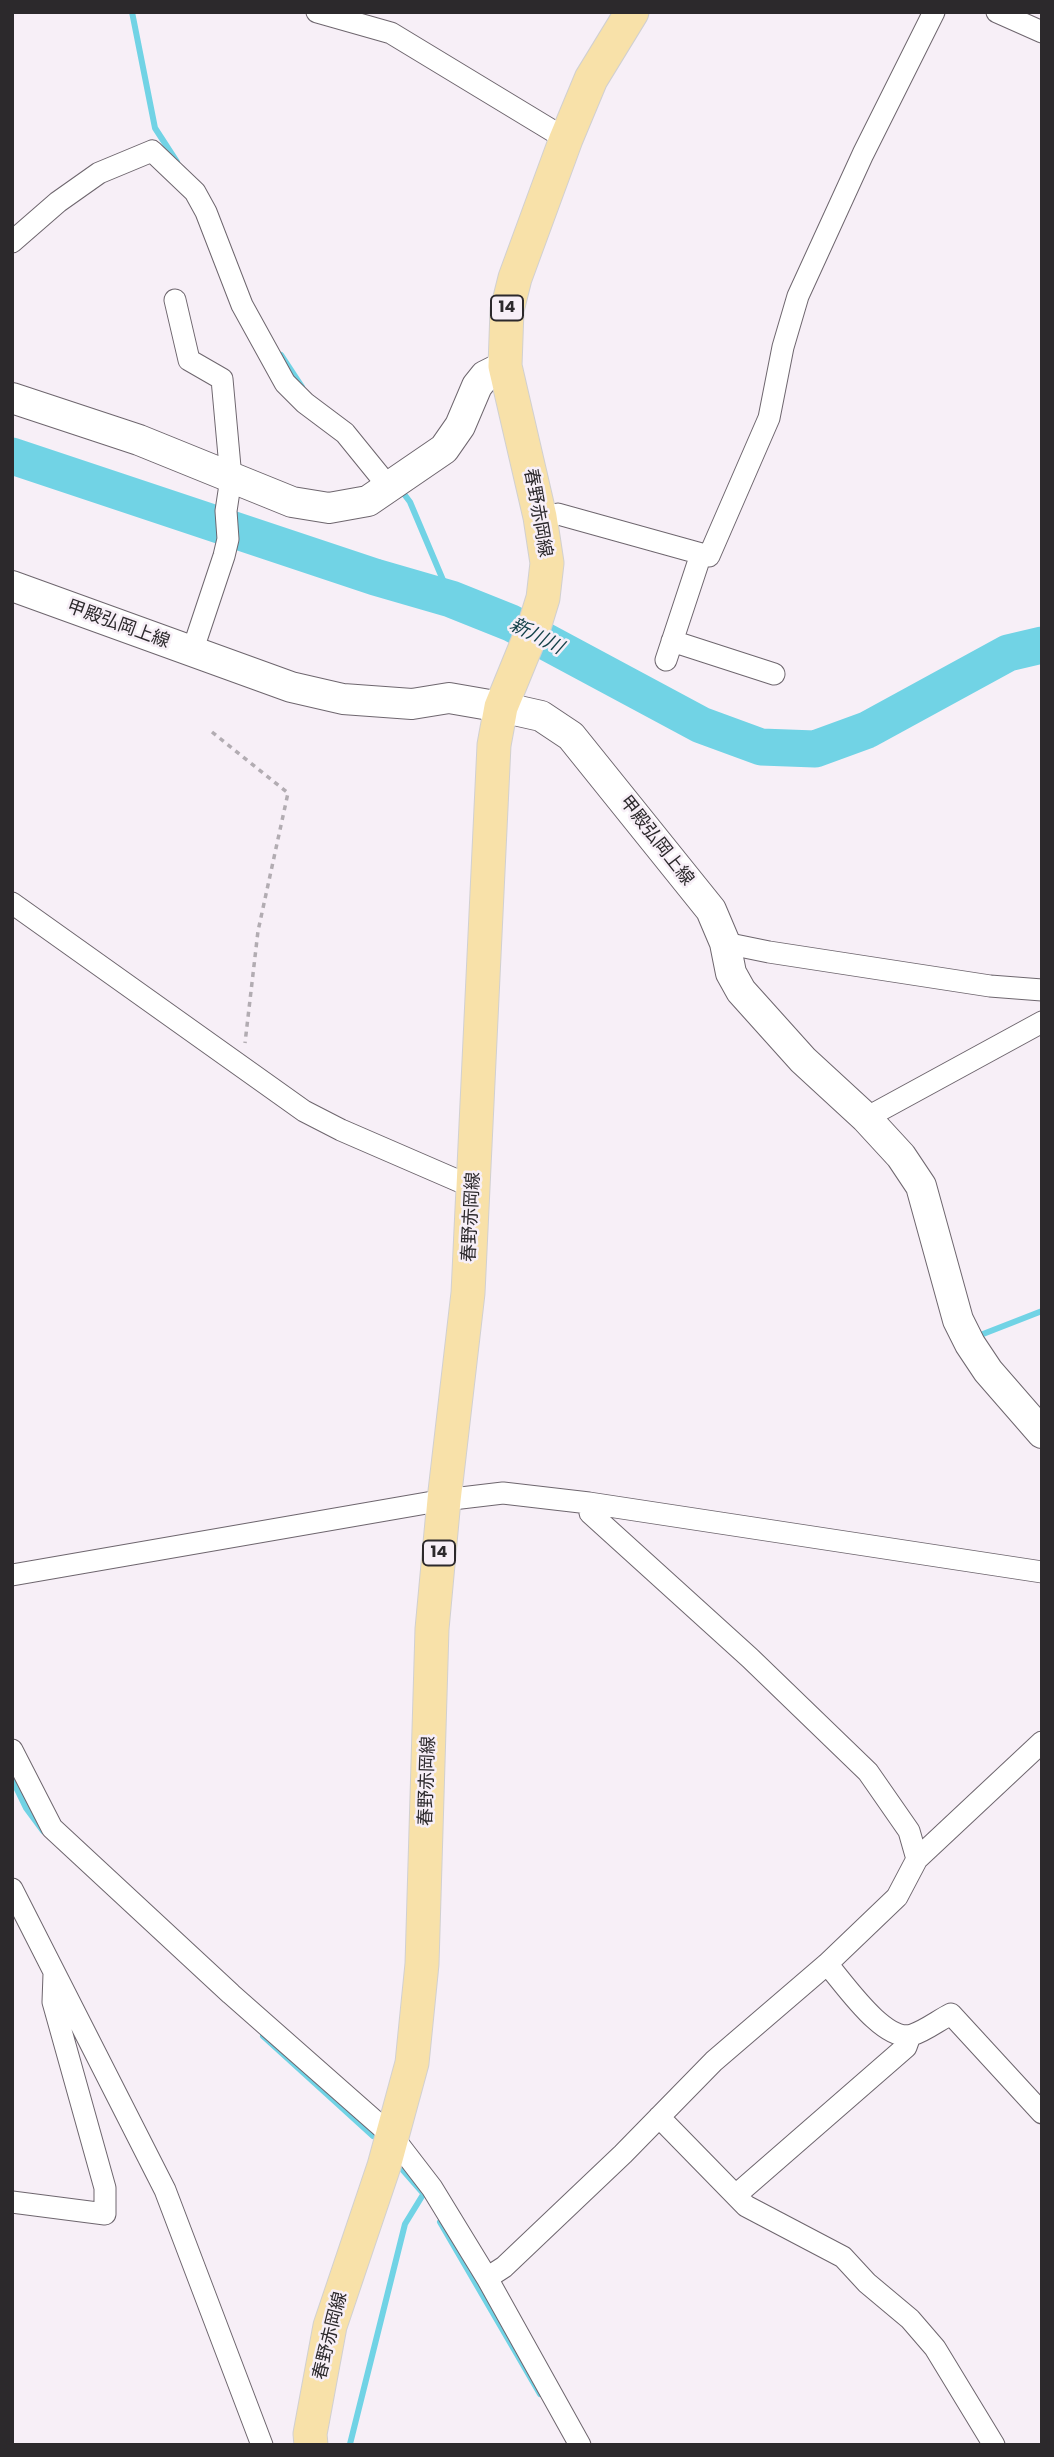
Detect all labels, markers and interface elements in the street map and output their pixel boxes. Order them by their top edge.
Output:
road number: 14 [491,296,523,320]
street label: 春野赤岡線 [519,467,555,559]
street label: 甲殿弘岡上線 [64,596,172,654]
water label: 新川川 [505,614,567,660]
street label: 甲殿弘岡上線 [614,792,698,890]
street label: 春野赤岡線 [459,1171,485,1263]
road number: 14 [423,1540,455,1566]
street label: 春野赤岡線 [416,1736,440,1826]
street label: 春野赤岡線 [310,2290,352,2382]

